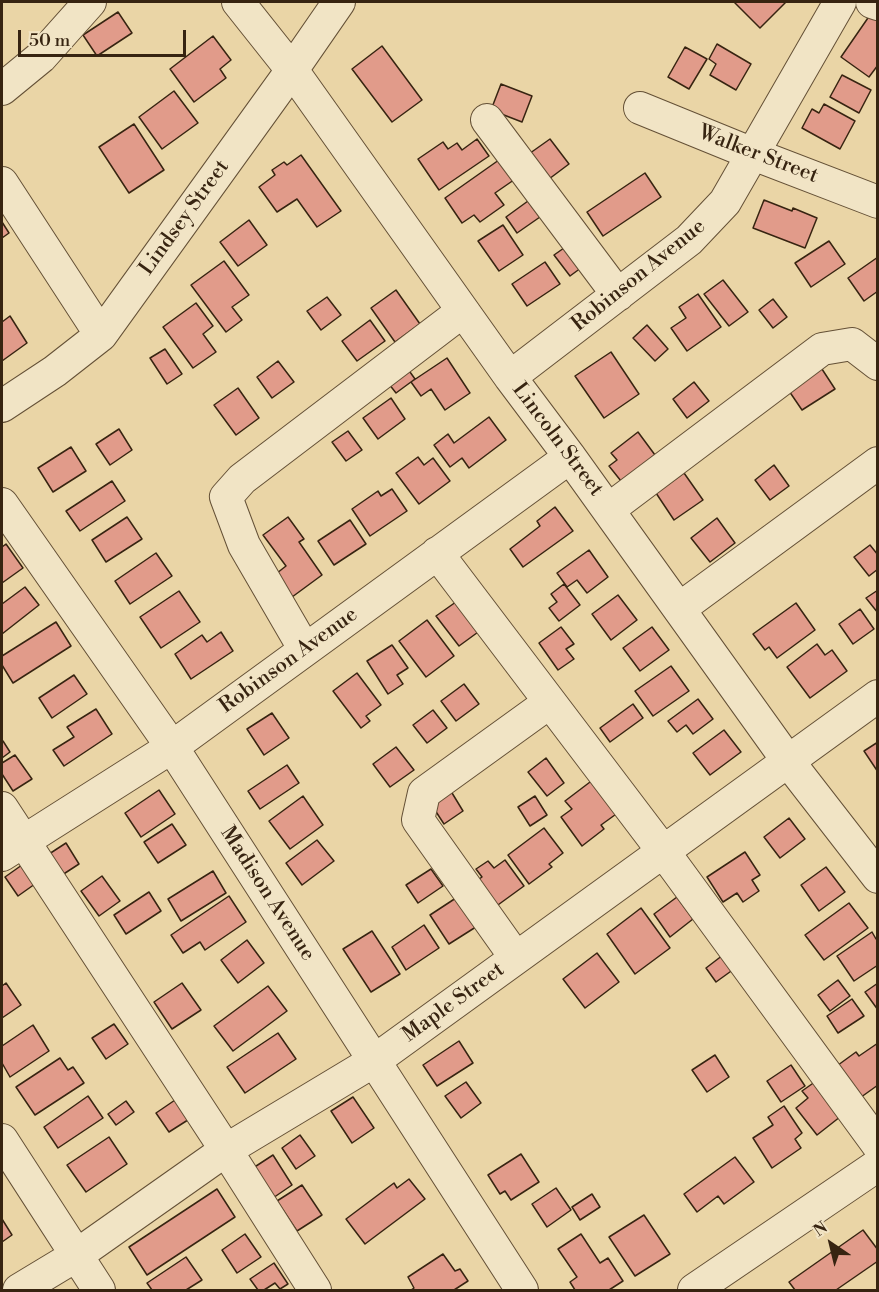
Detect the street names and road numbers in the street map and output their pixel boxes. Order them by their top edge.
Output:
street label: Walker Street [694,121,822,189]
street label: Lindsey Street [135,155,235,281]
street label: Robinson Avenue [567,214,711,338]
street label: Lincoln Street [506,378,608,502]
street label: Robinson Avenue [215,602,363,720]
street label: Madison Avenue [214,822,320,966]
street label: Maple Street [398,958,510,1048]

